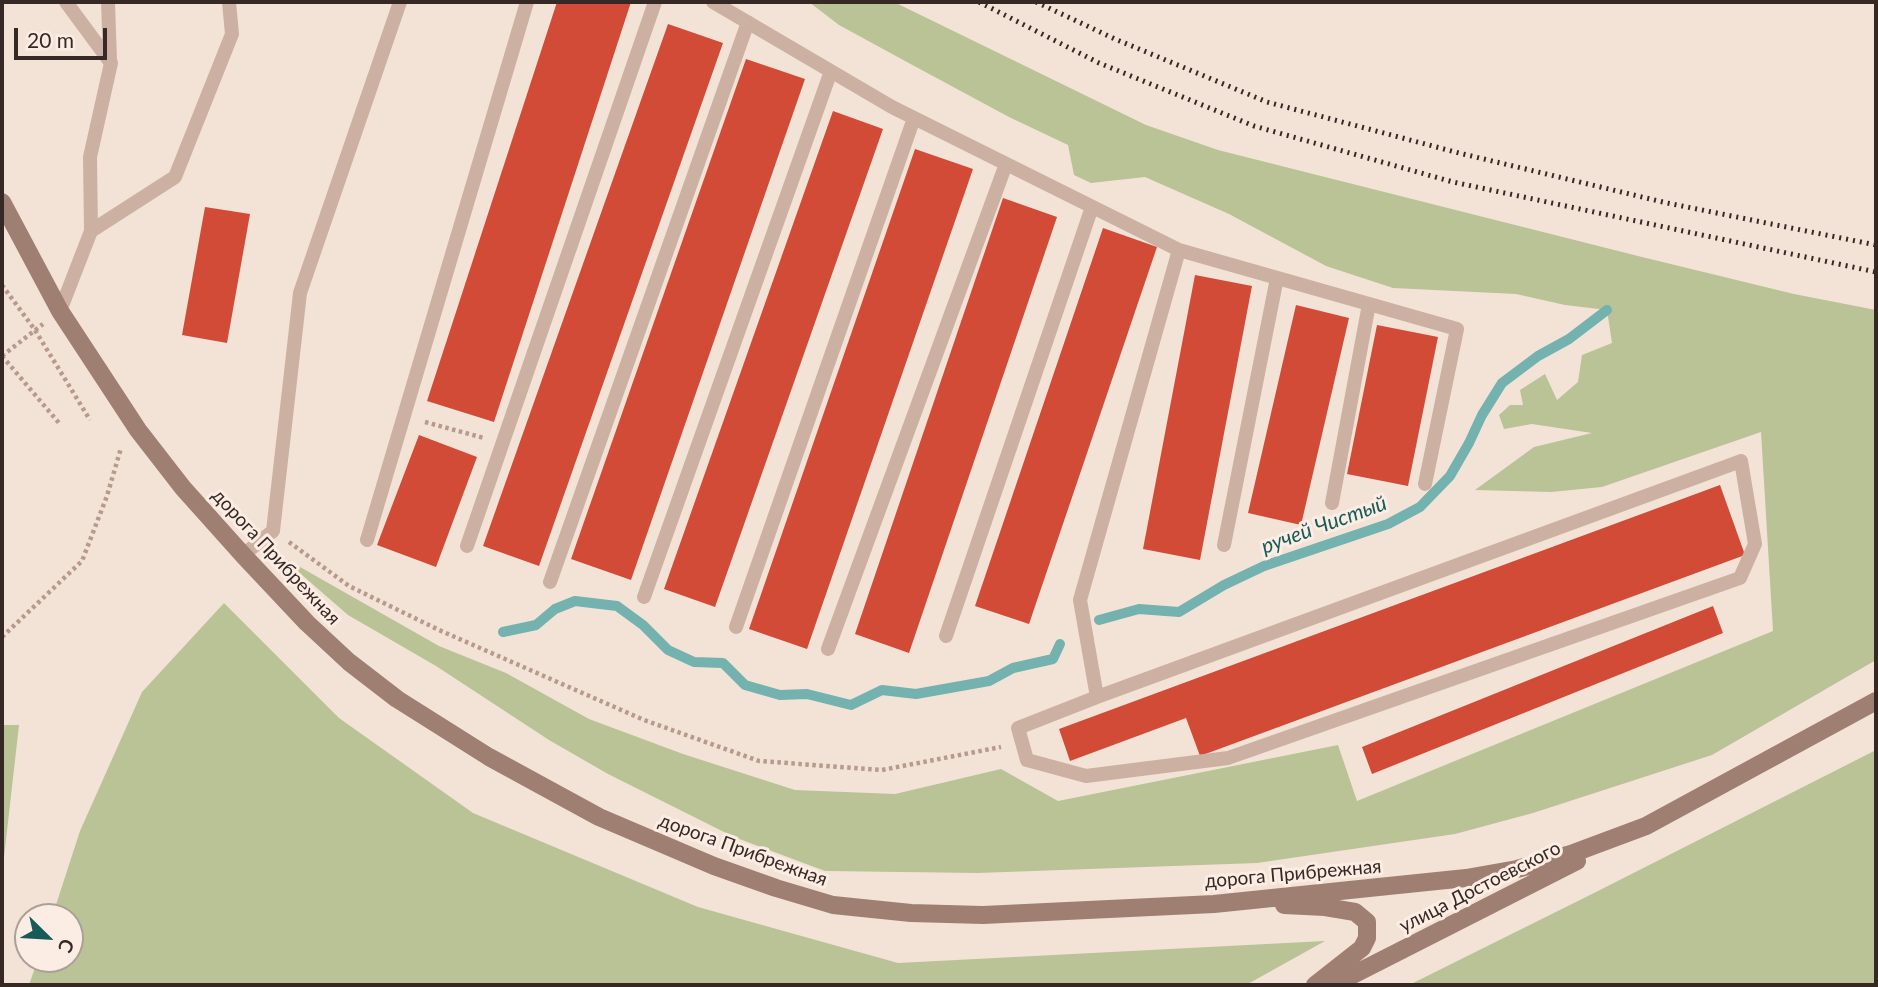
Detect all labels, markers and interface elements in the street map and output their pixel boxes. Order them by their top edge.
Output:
scale bar [18,14,110,58]
text: 20 m [27,27,74,52]
street label: дорога Прибрежная [207,484,345,630]
water label: ручей Чистый [1258,491,1390,559]
street label: дорога Прибрежная [656,809,830,891]
street label: улица Достоевского [1396,836,1564,938]
street label: дорога Прибрежная [1204,855,1382,893]
north arrow [14,903,84,973]
text: С [54,936,80,956]

